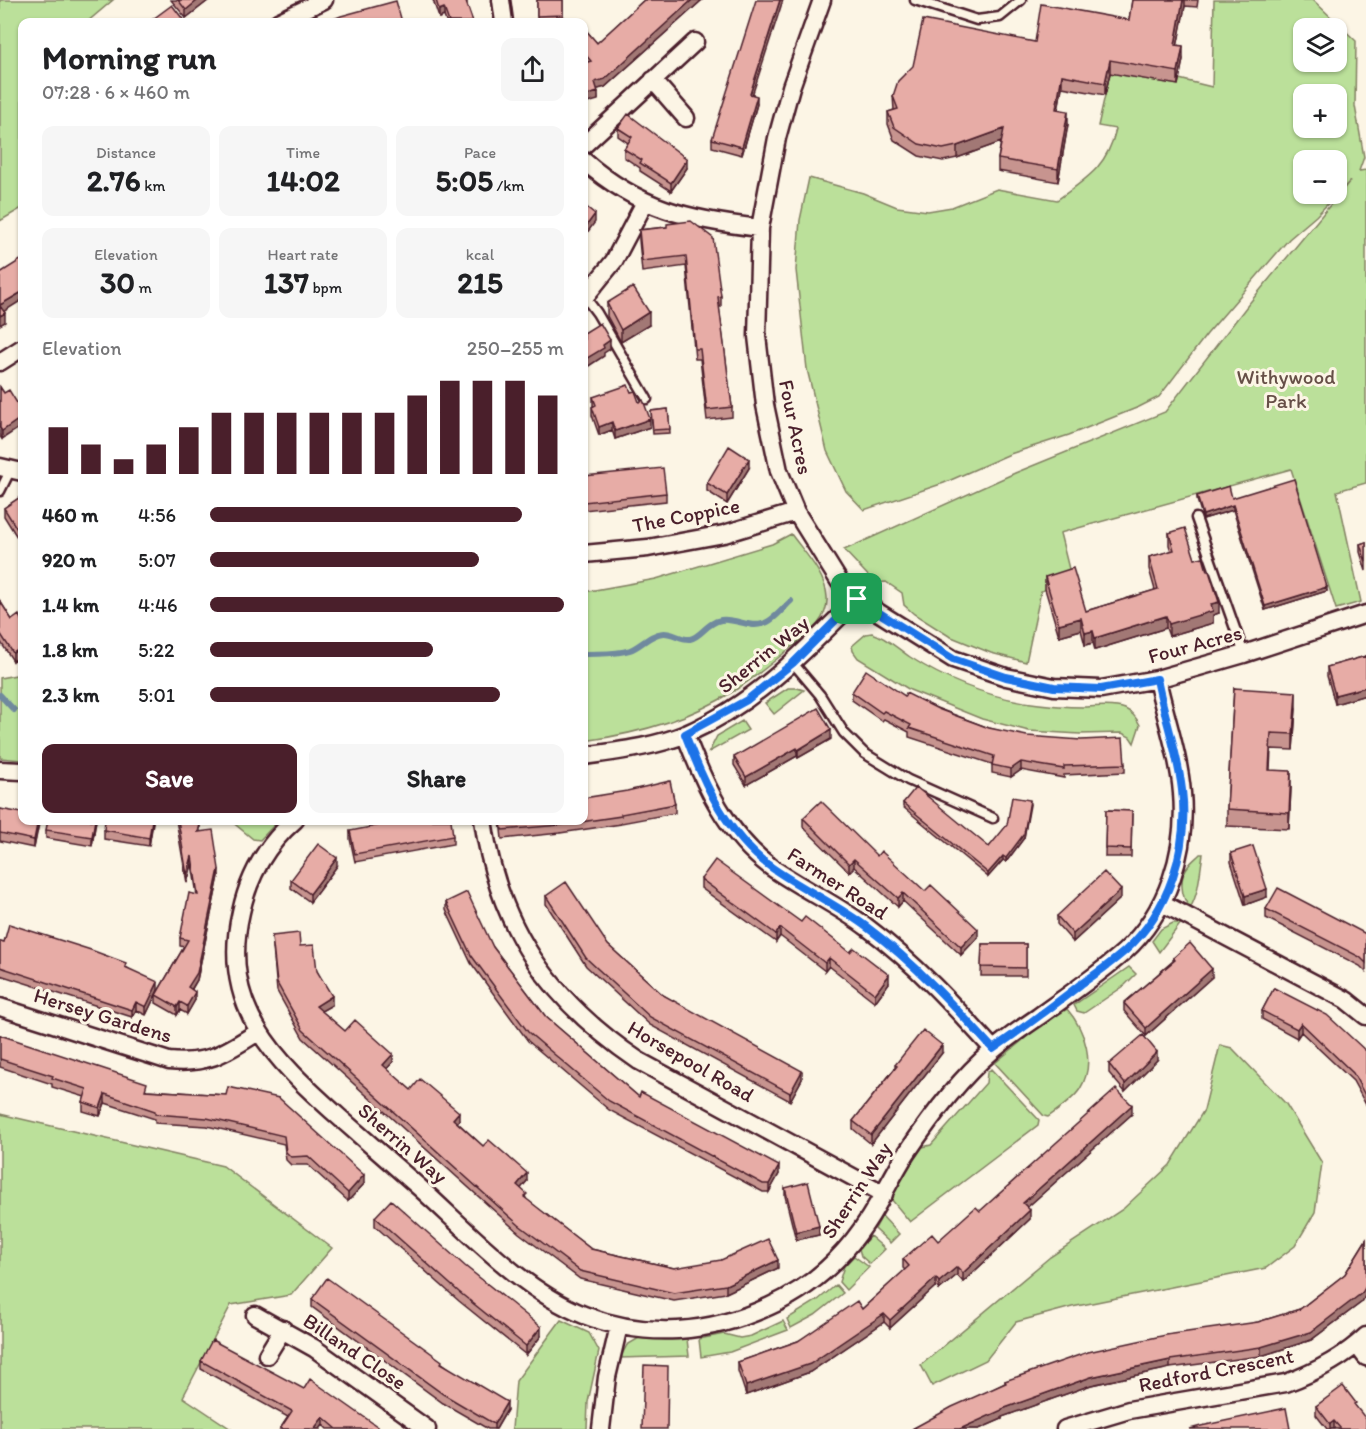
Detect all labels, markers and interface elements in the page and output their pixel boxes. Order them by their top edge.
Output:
map controls [1293,18,1347,204]
button: layers [1293,18,1347,72]
text: Morning run [42,38,217,77]
button: share [501,38,564,101]
text: 07:28 · 6 × 460 m [42,80,190,104]
button: + [1293,84,1347,138]
text: Distance [96,143,156,162]
text: Time [286,143,320,162]
text: Pace [464,143,496,162]
button: − [1293,150,1347,204]
text: 2.76 [87,162,141,199]
text: 14:02 [266,162,340,199]
text: 5:05 [436,162,493,199]
text: km [141,176,165,195]
text: /km [493,176,524,195]
text: Elevation [94,245,158,264]
text: Heart rate [268,245,338,264]
text: kcal [466,245,494,264]
text: 30 [100,264,135,301]
text: 137 [264,264,309,301]
text: 215 [457,264,503,301]
text: m [135,278,152,297]
text: bpm [309,278,342,297]
text: Elevation [42,336,121,360]
text: 250–255 m [467,336,564,360]
park label: Withywood Park [1237,364,1335,413]
street label: Four Acres [774,377,818,477]
street label: The Coppice [630,492,742,538]
text: 460 m [42,503,98,527]
text: 4:56 [138,503,176,527]
text: 920 m [42,548,97,572]
text: 5:07 [138,548,176,572]
pin [831,573,882,624]
icon: arrive [840,582,873,615]
text: 1.4 km [42,593,99,617]
text: 4:46 [138,593,178,617]
street label: Sherrin Way [712,610,814,698]
street label: Four Acres [1145,619,1245,669]
text: 1.8 km [42,638,98,662]
text: 5:22 [138,638,174,662]
text: 2.3 km [42,683,99,707]
text: 5:01 [138,683,175,707]
button: Save [42,744,297,813]
button: Share [309,744,564,813]
street label: Farmer Road [783,841,893,925]
street label: Hersey Gardens [31,982,175,1048]
street label: Horsepool Road [623,1015,759,1107]
street label: Sherrin Way [353,1097,453,1189]
street label: Sherrin Way [816,1137,897,1243]
street label: Billand Close [299,1307,411,1395]
street label: Redford Crescent [1136,1343,1296,1397]

